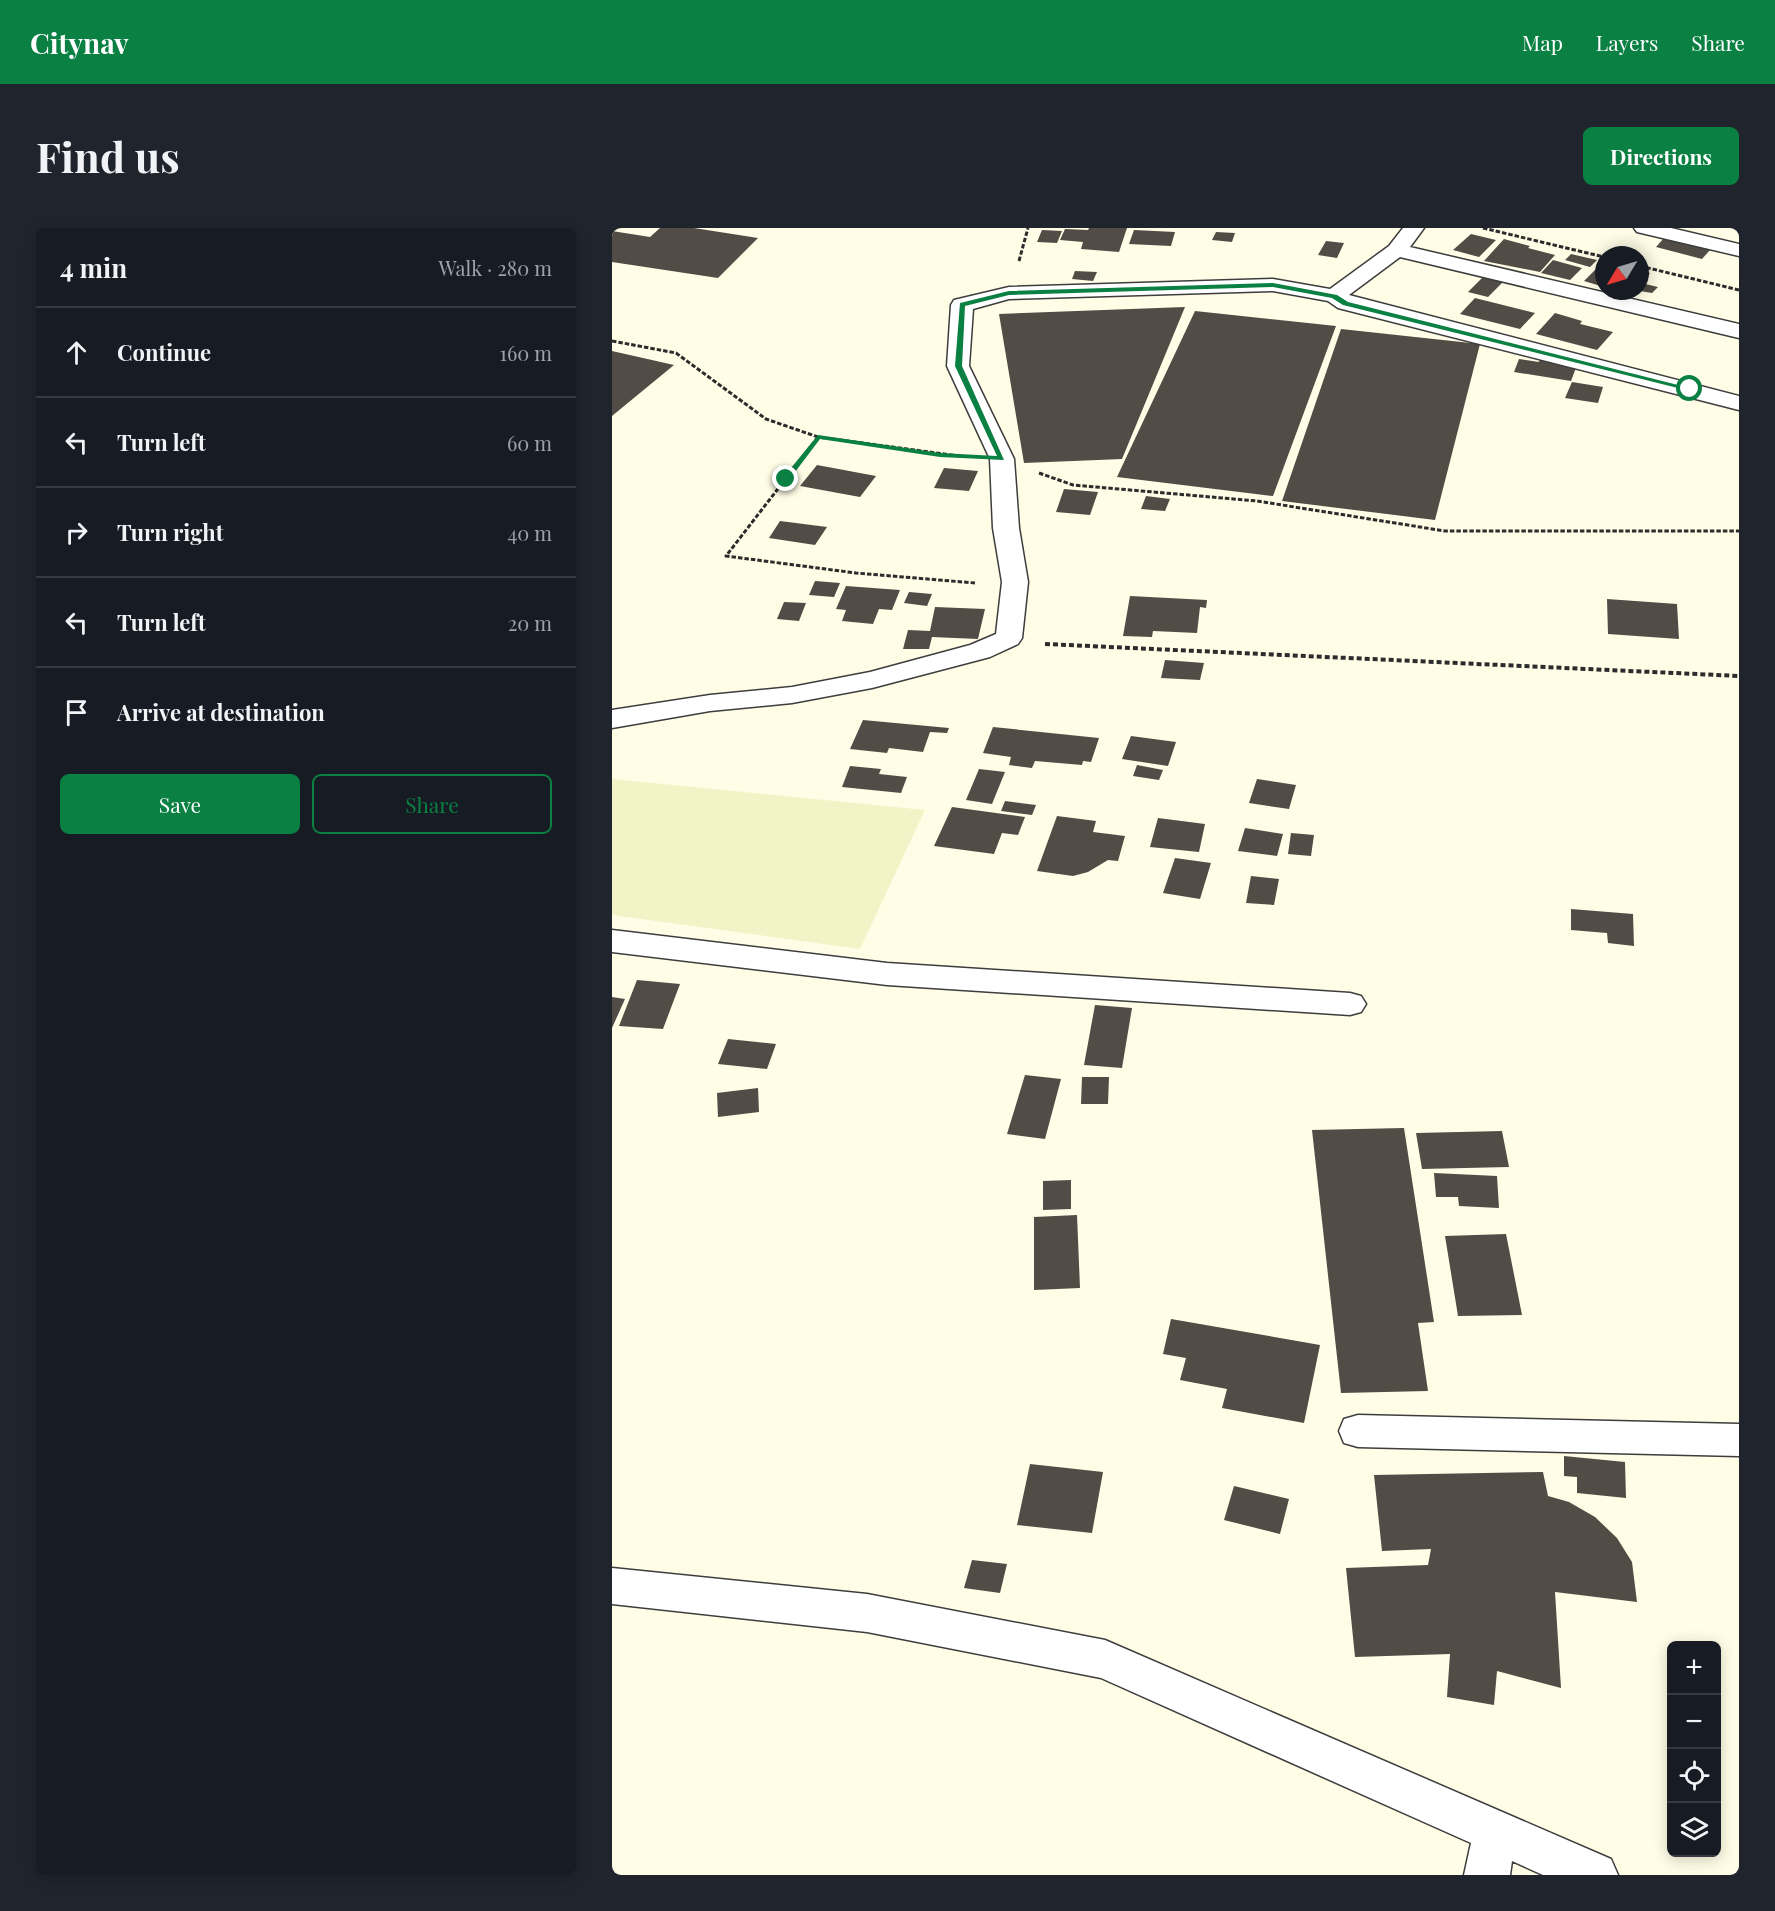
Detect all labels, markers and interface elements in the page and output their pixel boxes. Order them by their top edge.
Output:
text: Citynav [30,24,129,61]
text: Map [1522,28,1563,56]
text: Layers [1596,28,1658,56]
text: Share [1691,28,1745,56]
button: Directions [1583,127,1739,185]
text: Find us [36,128,180,184]
north arrow [1595,246,1649,300]
text: 4 min [60,250,127,285]
text: Walk · 280 m [439,254,552,281]
icon: ahead [60,336,93,369]
text: Continue [117,337,211,367]
text: 160 m [500,339,552,366]
route start [1676,375,1702,401]
icon: left [60,426,93,459]
text: Turn left [117,427,206,457]
text: 60 m [507,429,552,456]
route end [772,465,798,491]
icon: right [60,516,93,549]
text: Turn right [117,517,223,547]
text: 40 m [507,519,552,546]
icon: left [60,606,93,639]
text: Turn left [117,607,206,637]
text: 20 m [508,609,552,636]
icon: arrive [60,696,93,729]
text: Arrive at destination [117,697,325,727]
button: Save [60,774,300,834]
button: Share [312,774,552,834]
map controls [1667,1641,1721,1857]
button: + [1667,1641,1721,1695]
button: − [1667,1695,1721,1749]
button: locate [1667,1749,1721,1803]
button: layers [1667,1803,1721,1857]

